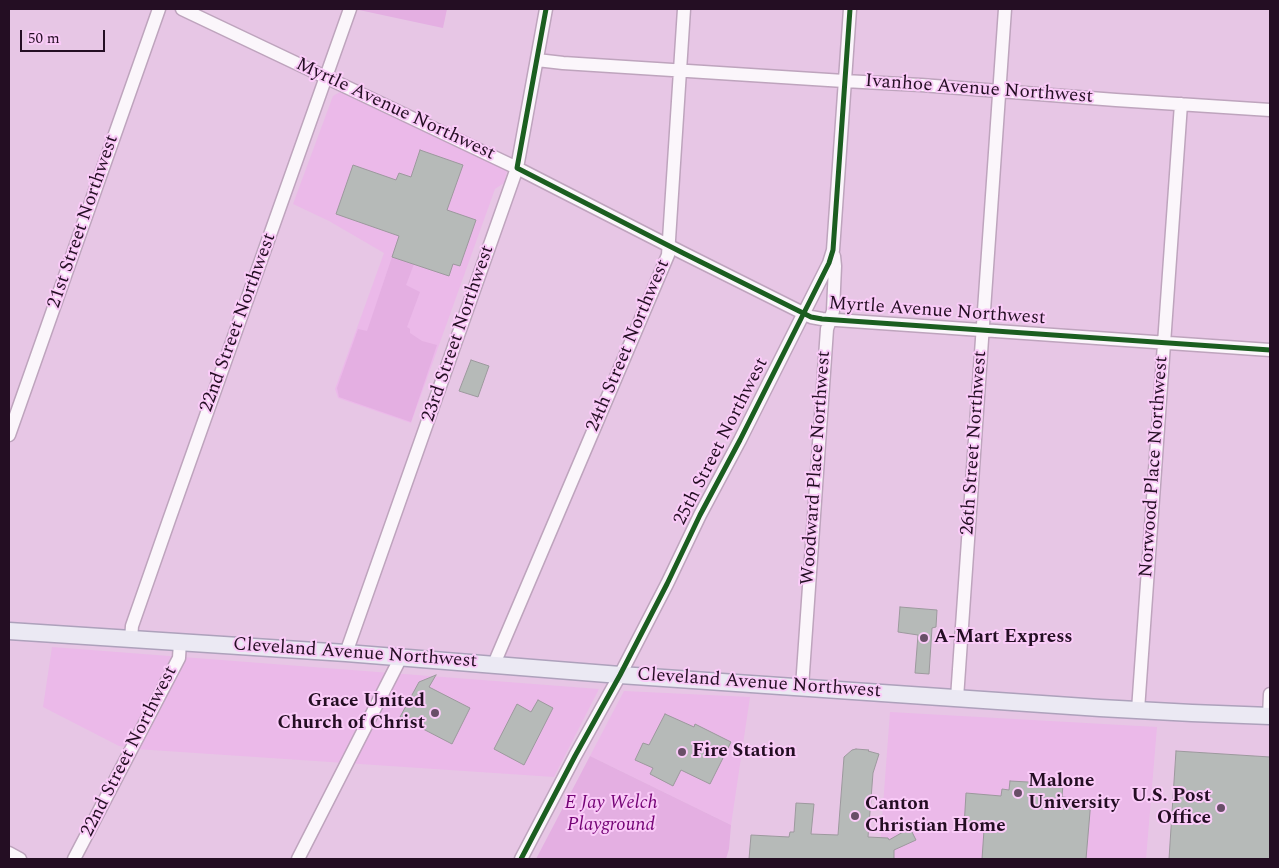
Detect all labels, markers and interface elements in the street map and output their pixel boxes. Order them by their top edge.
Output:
scale bar [22,20,108,52]
text: 50 m [28,27,60,50]
street label: Myrtle Avenue Northwest [292,54,498,166]
street label: Ivanhoe Avenue Northwest [864,71,1094,109]
street label: 21st Street Northwest [44,132,124,312]
street label: 22nd Street Northwest [196,230,282,416]
street label: 23rd Street Northwest [418,243,500,425]
street label: 24th Street Northwest [582,256,676,436]
street label: Myrtle Avenue Northwest [828,293,1046,331]
street label: Woodward Place Northwest [797,350,837,586]
street label: 26th Street Northwest [957,350,993,536]
street label: 25th Street Northwest [670,354,774,530]
street label: Norwood Place Northwest [1136,355,1174,579]
place label: A-Mart Express [934,627,1073,649]
marker: A-Mart Express [918,632,930,644]
street label: Cleveland Avenue Northwest [232,634,478,674]
street label: 22nd Street Northwest [77,663,183,841]
street label: Cleveland Avenue Northwest [636,664,882,704]
place label: Grace United Church of Christ [278,691,425,735]
marker: Grace United Church of Christ [429,707,441,719]
place label: Fire Station [692,741,796,763]
marker: Fire Station [676,746,688,758]
place label: Malone University [1028,771,1119,815]
place label: U.S. Post Office [1131,786,1211,830]
marker: Malone University [1012,787,1024,799]
park label: E Jay Welch Playground [564,793,658,837]
place label: Canton Christian Home [865,794,1006,838]
marker: U.S. Post Office [1215,802,1227,814]
marker: Canton Christian Home [849,810,861,822]

